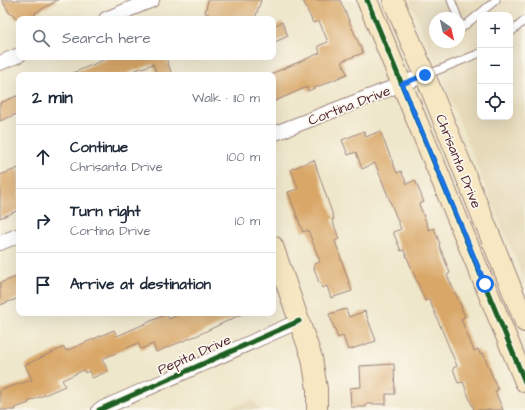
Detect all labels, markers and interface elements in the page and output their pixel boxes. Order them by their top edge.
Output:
north arrow [429,12,465,48]
map controls [477,12,513,120]
button: + [477,12,513,48]
search box [16,16,276,60]
icon: search [30,27,52,49]
text: Search here [62,28,151,49]
button: − [477,48,513,84]
route end [416,66,434,84]
street label: Cortina Drive [305,81,394,131]
button: locate [477,84,513,120]
text: 2 min [32,86,73,110]
text: Walk · 110 m [192,89,260,107]
street label: Chrisanta Drive [430,111,486,212]
text: Continue [70,137,128,158]
icon: ahead [32,146,54,168]
text: 100 m [227,148,260,166]
text: Chrisanta Drive [70,158,163,176]
text: Turn right [70,201,141,222]
icon: right [32,210,54,232]
text: 10 m [235,212,260,230]
text: Cortina Drive [70,222,151,240]
icon: arrive [32,274,54,296]
text: Arrive at destination [70,274,211,295]
route start [476,275,494,293]
street label: Pepita Drive [154,330,235,380]

